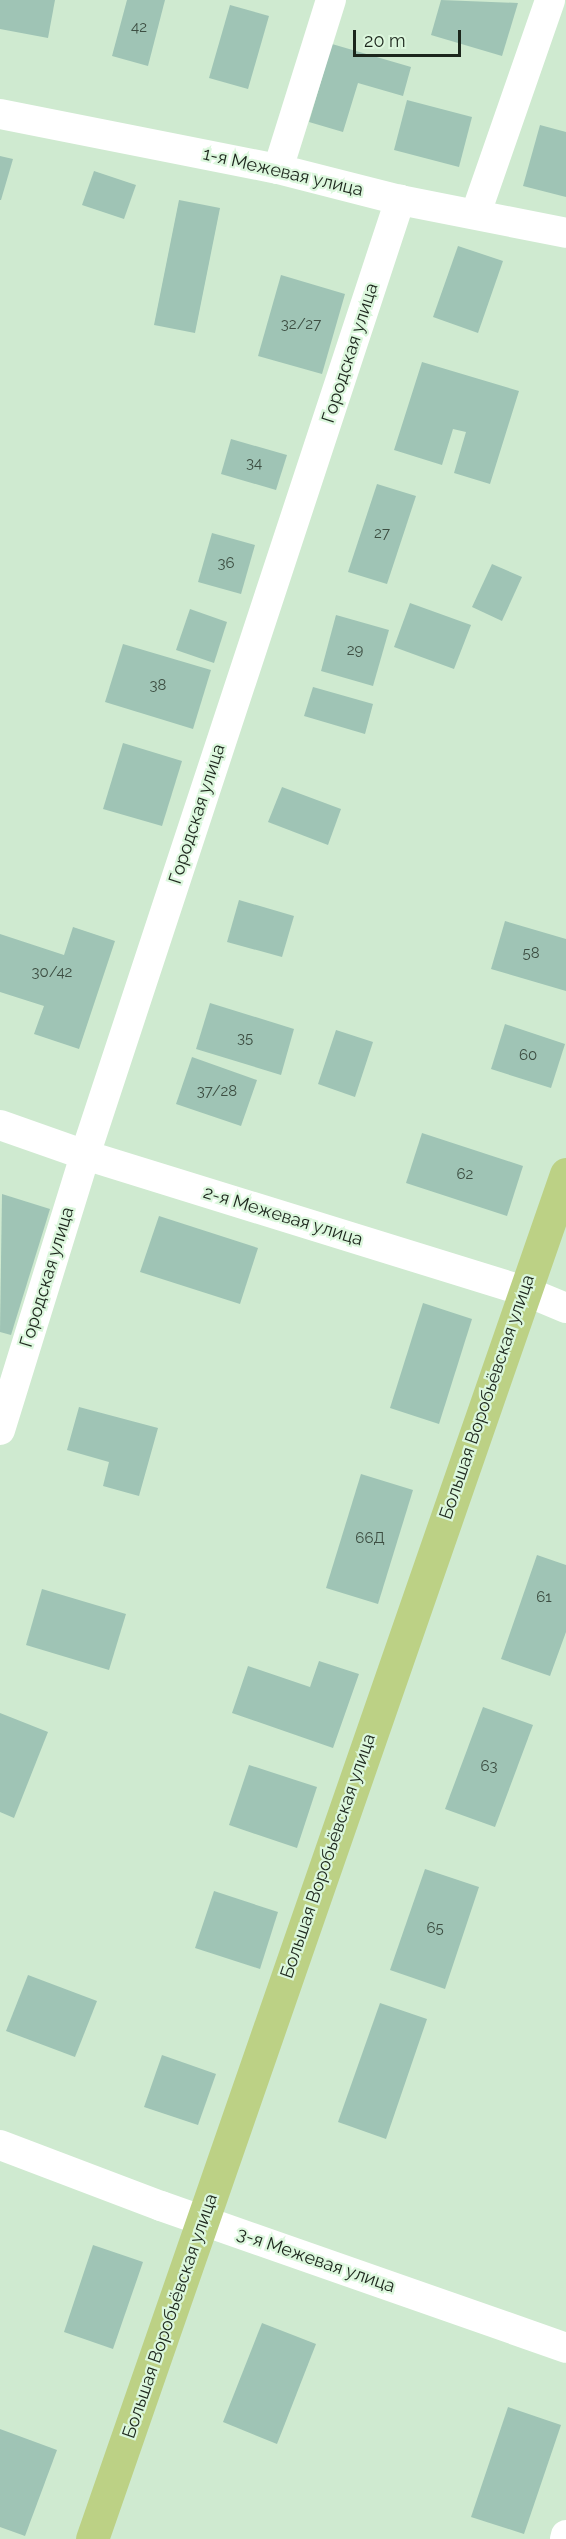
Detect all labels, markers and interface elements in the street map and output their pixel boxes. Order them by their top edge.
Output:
scale bar [356,18,464,56]
house number: 42 [131,19,147,37]
text: 20 m [364,30,406,51]
street label: 1-я Межевая улица [201,143,365,201]
street label: Городская улица [317,280,383,426]
house number: 32/27 [281,316,321,334]
house number: 34 [246,455,262,473]
house number: 27 [374,525,390,543]
house number: 36 [217,555,235,573]
house number: 29 [347,642,363,660]
house number: 38 [150,677,166,695]
street label: Городская улица [164,741,230,887]
house number: 58 [522,945,540,963]
house number: 30/42 [32,964,72,982]
house number: 35 [237,1030,253,1048]
house number: 60 [519,1047,537,1065]
house number: 37/28 [197,1083,237,1101]
house number: 62 [457,1166,473,1184]
street label: 2-я Межевая улица [200,1181,366,1251]
street label: Городская улица [15,1204,79,1350]
street label: Большая Воробьёвская улица [435,1272,539,1522]
house number: 66Д [355,1530,385,1548]
house number: 61 [536,1589,552,1607]
street label: Большая Воробьёвская улица [276,1731,380,1981]
house number: 63 [480,1758,498,1776]
house number: 65 [426,1920,444,1938]
street label: Большая Воробьёвская улица [118,2191,222,2441]
street label: 3-я Межевая улица [234,2223,398,2297]

